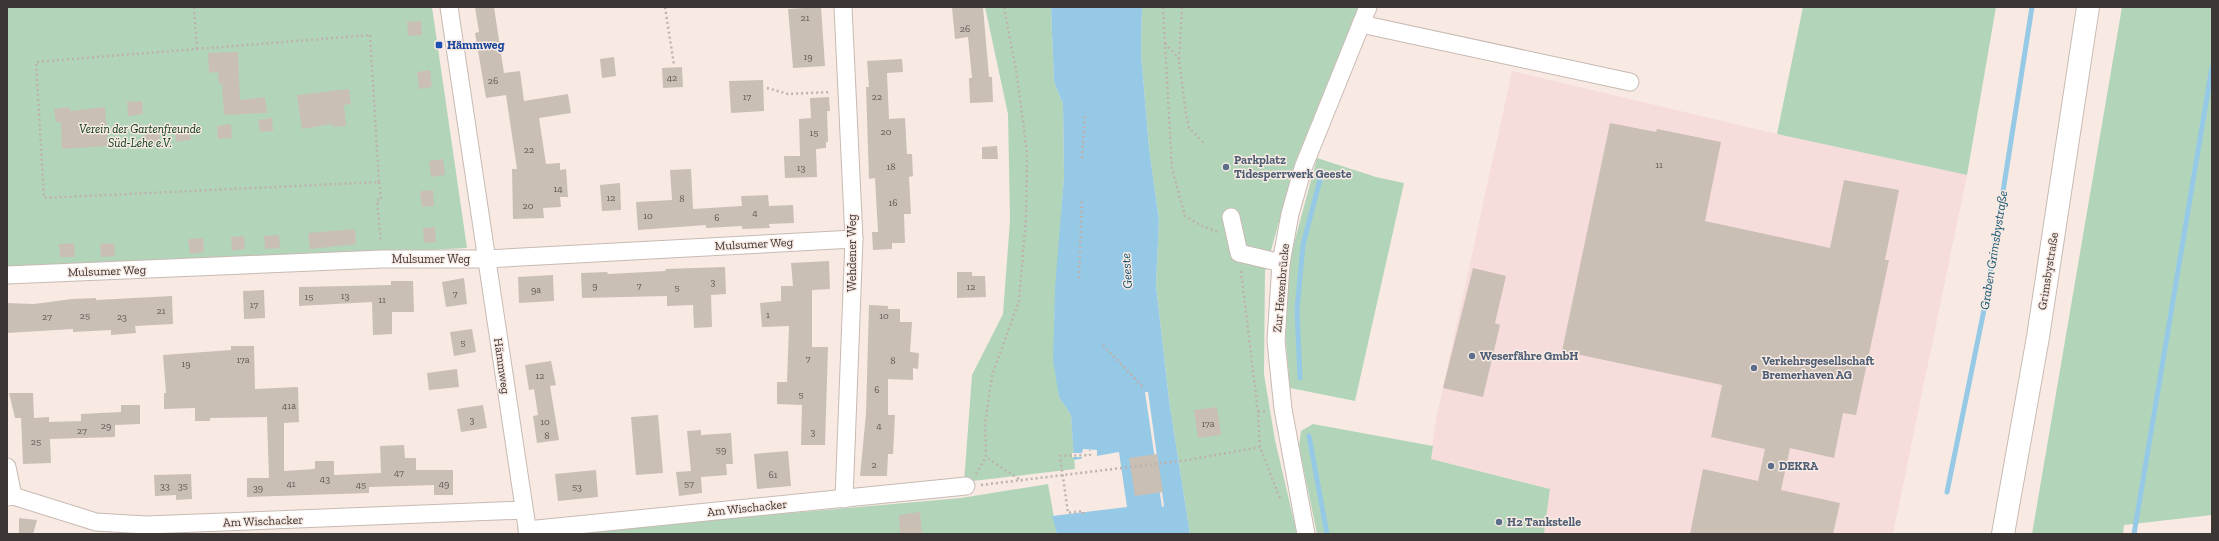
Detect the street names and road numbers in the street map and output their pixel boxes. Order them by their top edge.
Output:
street label: Wehdener Weg [845,214,859,292]
street label: Grimsbystraße [2035,231,2061,311]
street label: Mulsumer Weg [715,235,794,253]
street label: Zur Hexenbrücke [1270,243,1292,333]
street label: Mulsumer Weg [392,252,471,266]
street label: Mulsumer Weg [68,263,147,279]
street label: Hämmweg [491,337,513,395]
street label: Am Wischacker [706,497,788,519]
street label: Am Wischacker [223,513,303,529]

